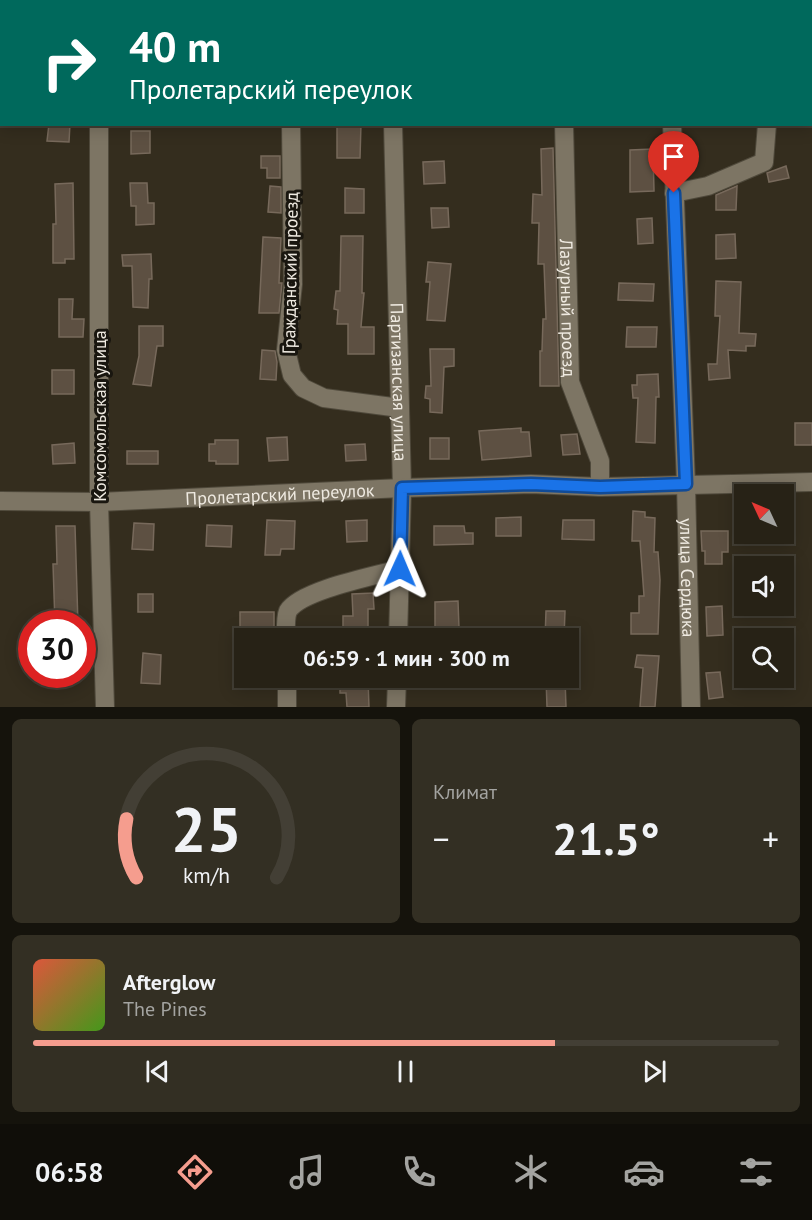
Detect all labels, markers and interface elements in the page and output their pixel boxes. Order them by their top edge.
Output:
text: 40 m [129,19,221,74]
icon: right [30,24,108,102]
text: Пролетарский переулок [129,72,413,106]
pin [648,131,699,193]
icon: arrive [657,140,690,173]
street label: Гражданский проезд [277,191,303,354]
street label: Лазурный проезд [555,237,581,378]
street label: Партизанская улица [386,302,413,462]
street label: Комсомольская улица [88,330,111,502]
street label: Пролетарский переулок [185,478,375,510]
north arrow [734,484,794,544]
map controls [734,484,794,688]
street label: улица Сердюка [675,518,701,638]
position arrow [368,537,432,601]
button: sound [734,556,794,616]
speed limit sign: 30 [18,610,96,688]
button: search [734,628,794,688]
text: 06:59 · 1 мин · 300 m [303,644,510,672]
text: Климат [433,779,497,805]
text: 25 [171,788,241,869]
text: 21.5° [552,809,660,867]
text: − [433,817,450,860]
text: + [762,817,779,860]
text: km/h [182,861,229,889]
text: Afterglow [123,968,215,996]
text: The Pines [123,996,207,1022]
icon: previous [141,1055,174,1088]
icon: pause [389,1055,422,1088]
icon: next [638,1055,671,1088]
icon: directions [174,1151,216,1193]
icon: music [286,1151,328,1193]
icon: phone [398,1151,440,1193]
icon: climate [510,1151,552,1193]
icon: car [623,1151,665,1193]
icon: filters [735,1151,777,1193]
text: 06:58 [35,1155,104,1189]

